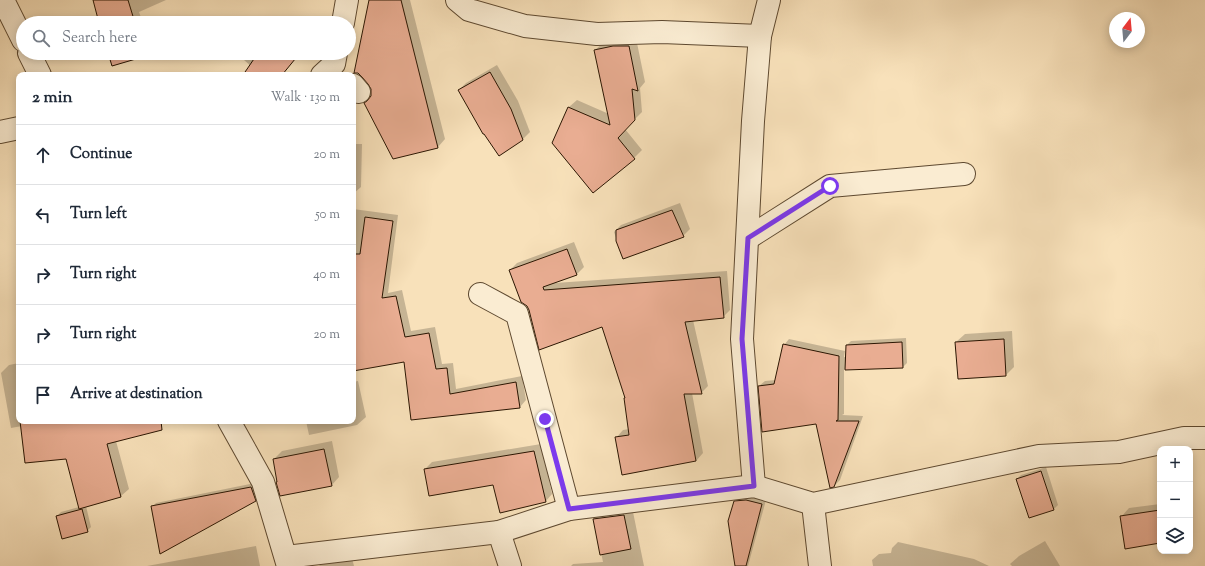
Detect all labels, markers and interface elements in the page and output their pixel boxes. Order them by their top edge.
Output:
north arrow [1109,12,1145,48]
search box [16,16,356,60]
icon: search [30,27,52,49]
text: Search here [62,28,137,49]
text: 2 min [32,86,73,110]
text: Walk · 130 m [271,89,340,107]
icon: ahead [32,144,54,166]
text: Continue [70,144,132,165]
text: 20 m [314,146,340,164]
route start [821,177,839,195]
icon: left [32,204,54,226]
text: Turn left [70,204,127,225]
text: 50 m [315,206,340,224]
icon: right [32,264,54,286]
text: Turn right [70,264,136,285]
text: 40 m [313,266,340,284]
icon: right [32,324,54,346]
text: Turn right [70,324,136,345]
text: 20 m [314,326,340,344]
icon: arrive [32,384,54,406]
text: Arrive at destination [70,384,203,405]
route end [536,410,554,428]
map controls [1157,446,1193,554]
button: + [1157,446,1193,482]
button: − [1157,482,1193,518]
button: layers [1157,518,1193,554]

